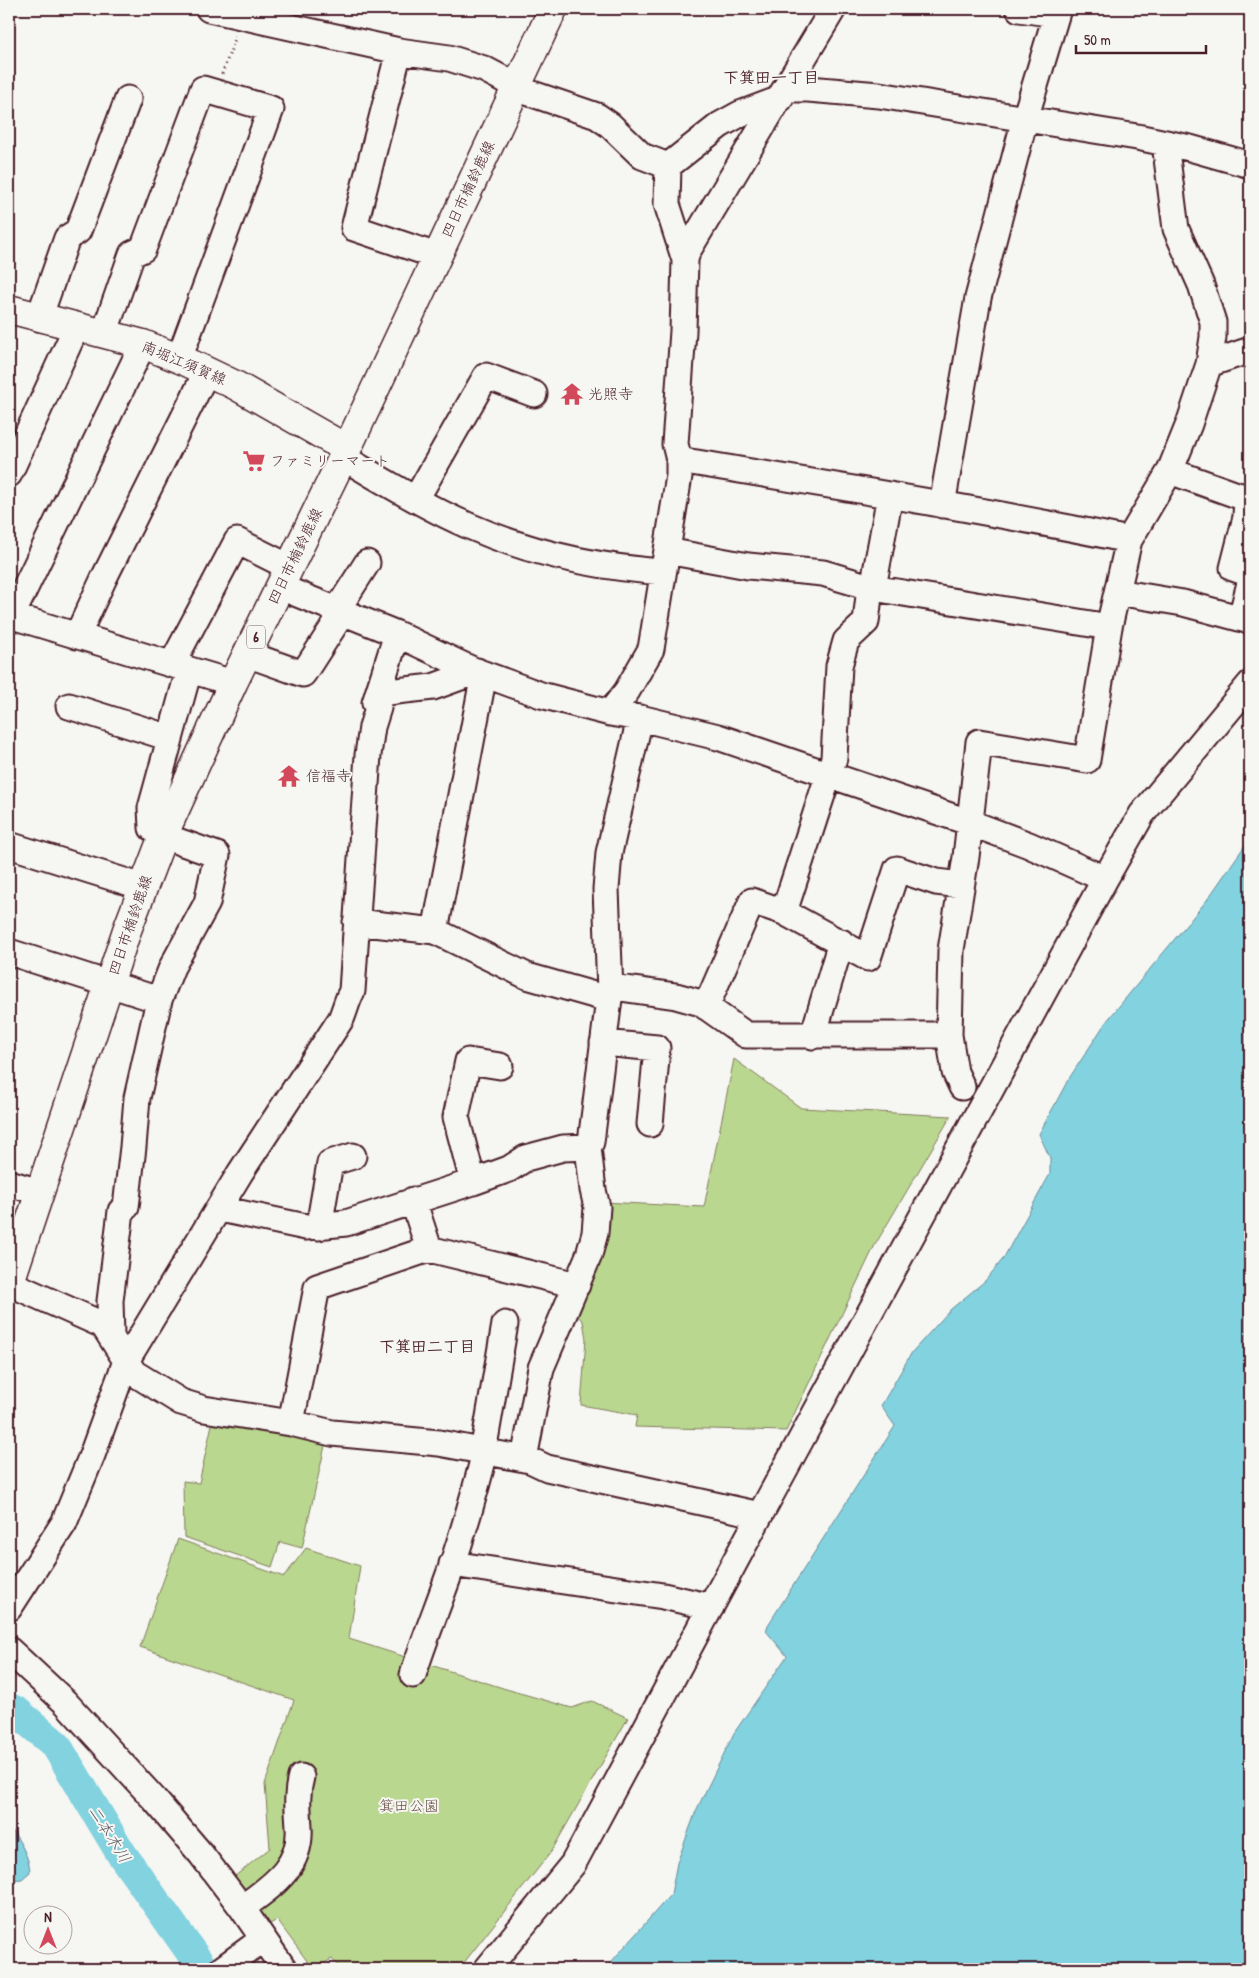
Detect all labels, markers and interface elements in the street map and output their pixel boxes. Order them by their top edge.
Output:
scale bar [1076,22,1206,54]
text: 50 m [1084,29,1111,50]
district label: 下箕田一丁目 [723,66,819,88]
street label: 四日市楠鈴鹿線 [436,137,499,241]
street label: 南堀江須賀線 [139,335,230,390]
temple icon: 光照寺 [559,381,585,407]
place label: 光照寺 [588,383,633,404]
supermarket icon: ファミリーマート [241,448,267,474]
place label: ファミリーマート [270,450,390,471]
street label: 四日市楠鈴鹿線 [262,504,327,608]
road number: 6 [247,626,265,649]
temple icon: 信福寺 [276,763,302,789]
place label: 信福寺 [306,765,351,786]
street label: 四日市楠鈴鹿線 [103,872,157,978]
district label: 下箕田二丁目 [379,1335,475,1357]
park label: 箕田公園 [379,1795,439,1816]
water label: 二本木川 [84,1801,136,1867]
north arrow [22,1906,72,1956]
text: N [44,1907,52,1926]

